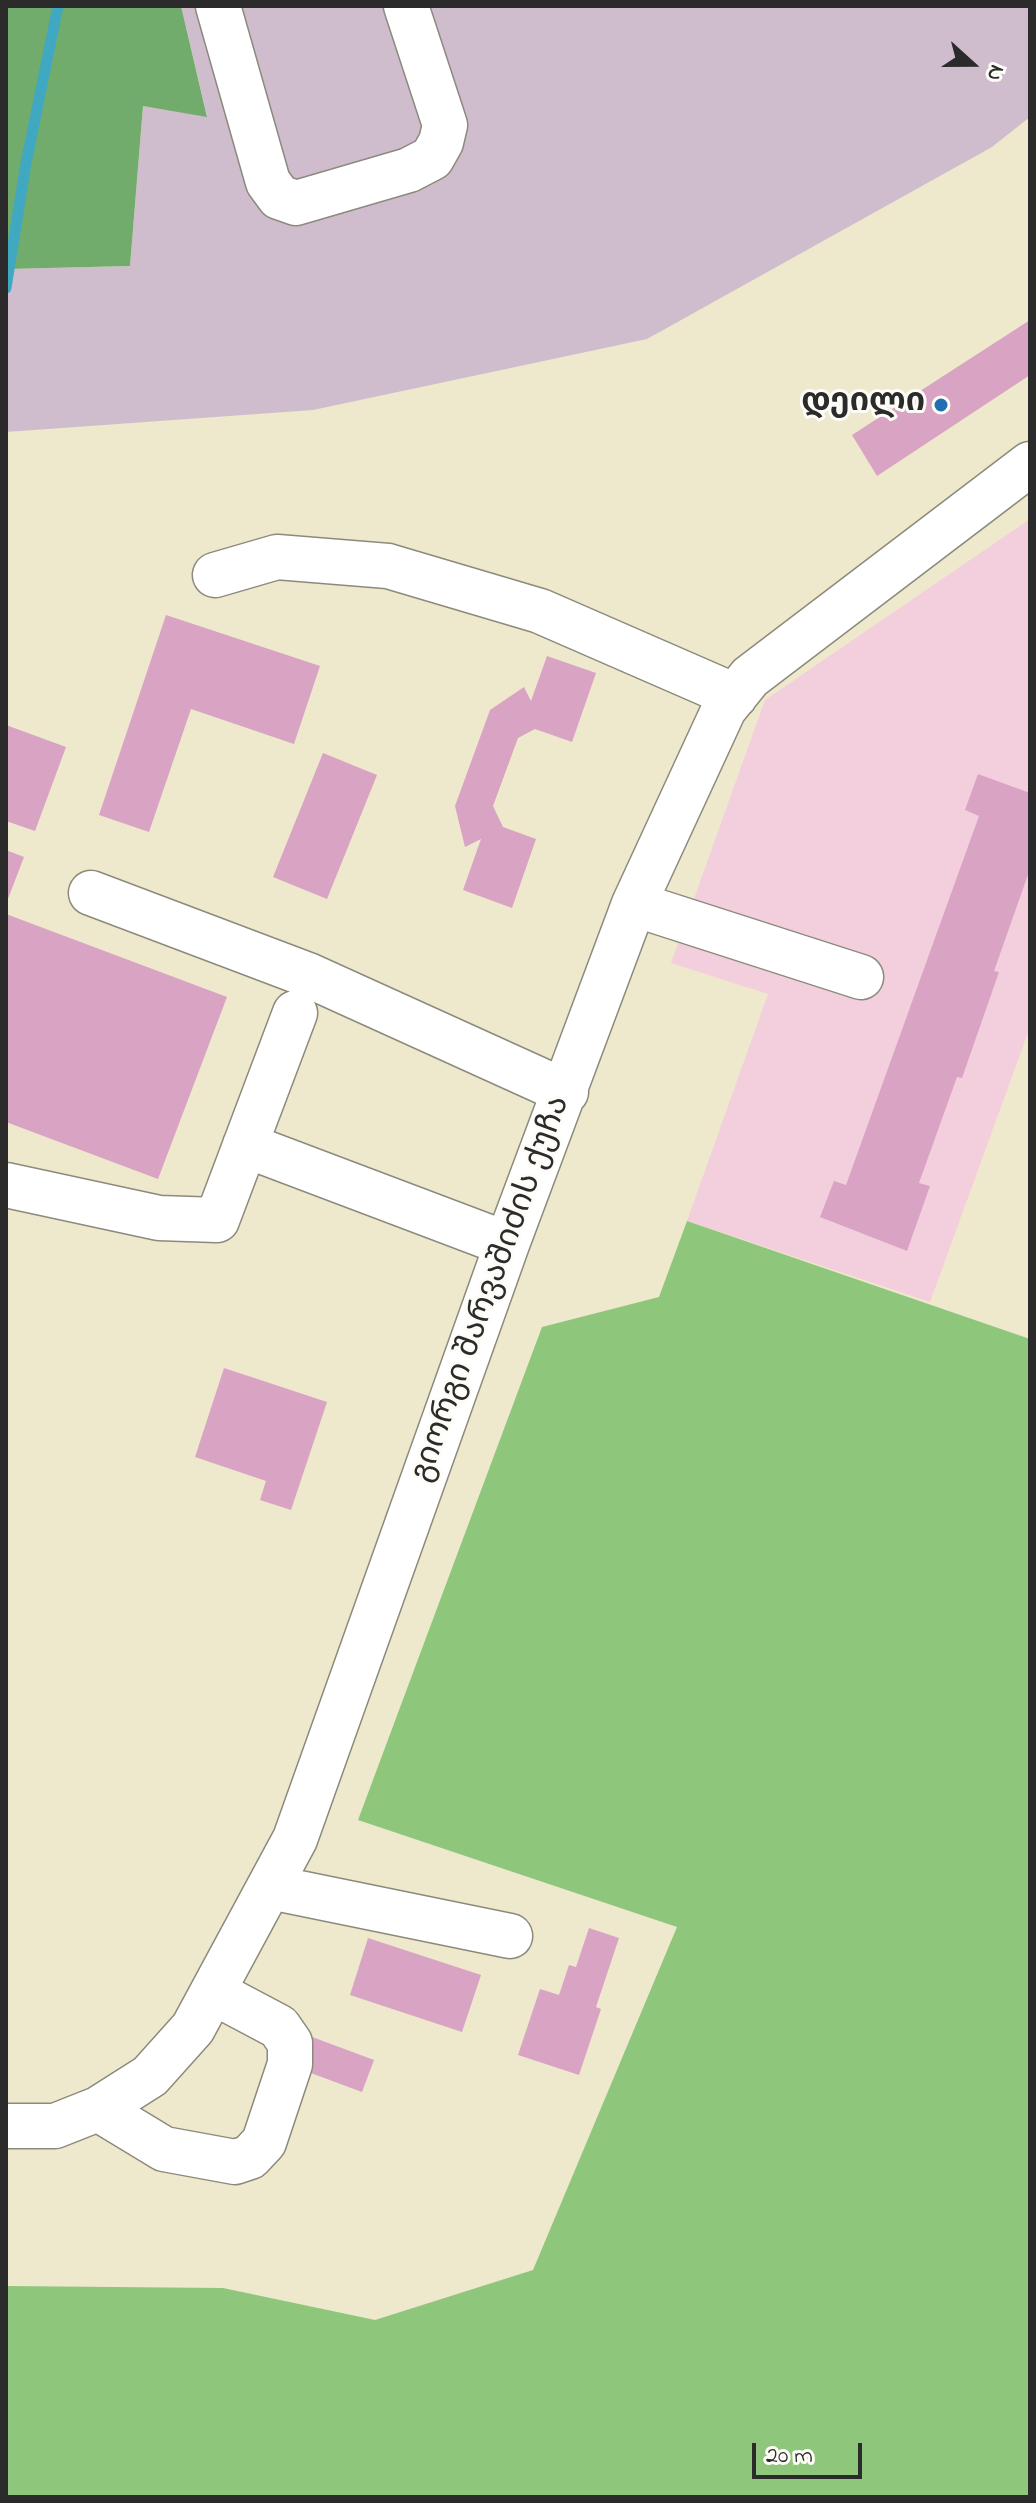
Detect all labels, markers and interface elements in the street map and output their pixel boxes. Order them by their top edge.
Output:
north arrow [932,24,1012,104]
text: N [977,60,1012,85]
place label: დეილი [801,386,925,424]
marker: დეილი [932,396,950,414]
street label: გიორგი შარვაშიძის ქუჩა [405,1092,581,1488]
scale bar [756,2427,866,2477]
text: 20 m [766,2439,813,2474]

